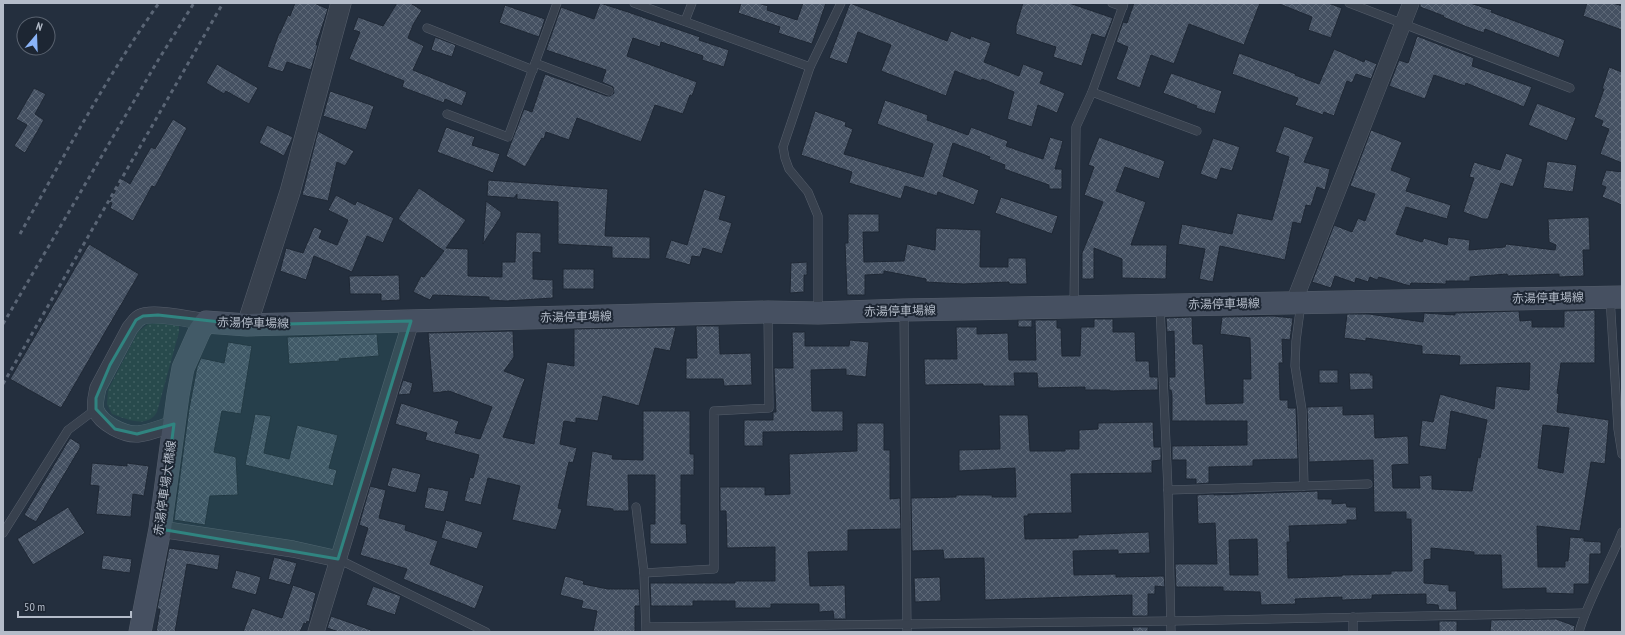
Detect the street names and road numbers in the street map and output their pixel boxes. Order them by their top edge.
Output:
street label: 赤湯停車場線 [1512,289,1584,306]
street label: 赤湯停車場線 [1188,295,1260,312]
street label: 赤湯停車場線 [864,302,936,319]
street label: 赤湯停車場線 [540,308,612,325]
street label: 赤湯停車場線 [217,314,289,331]
street label: 赤湯停車場大橋線 [150,439,179,537]

